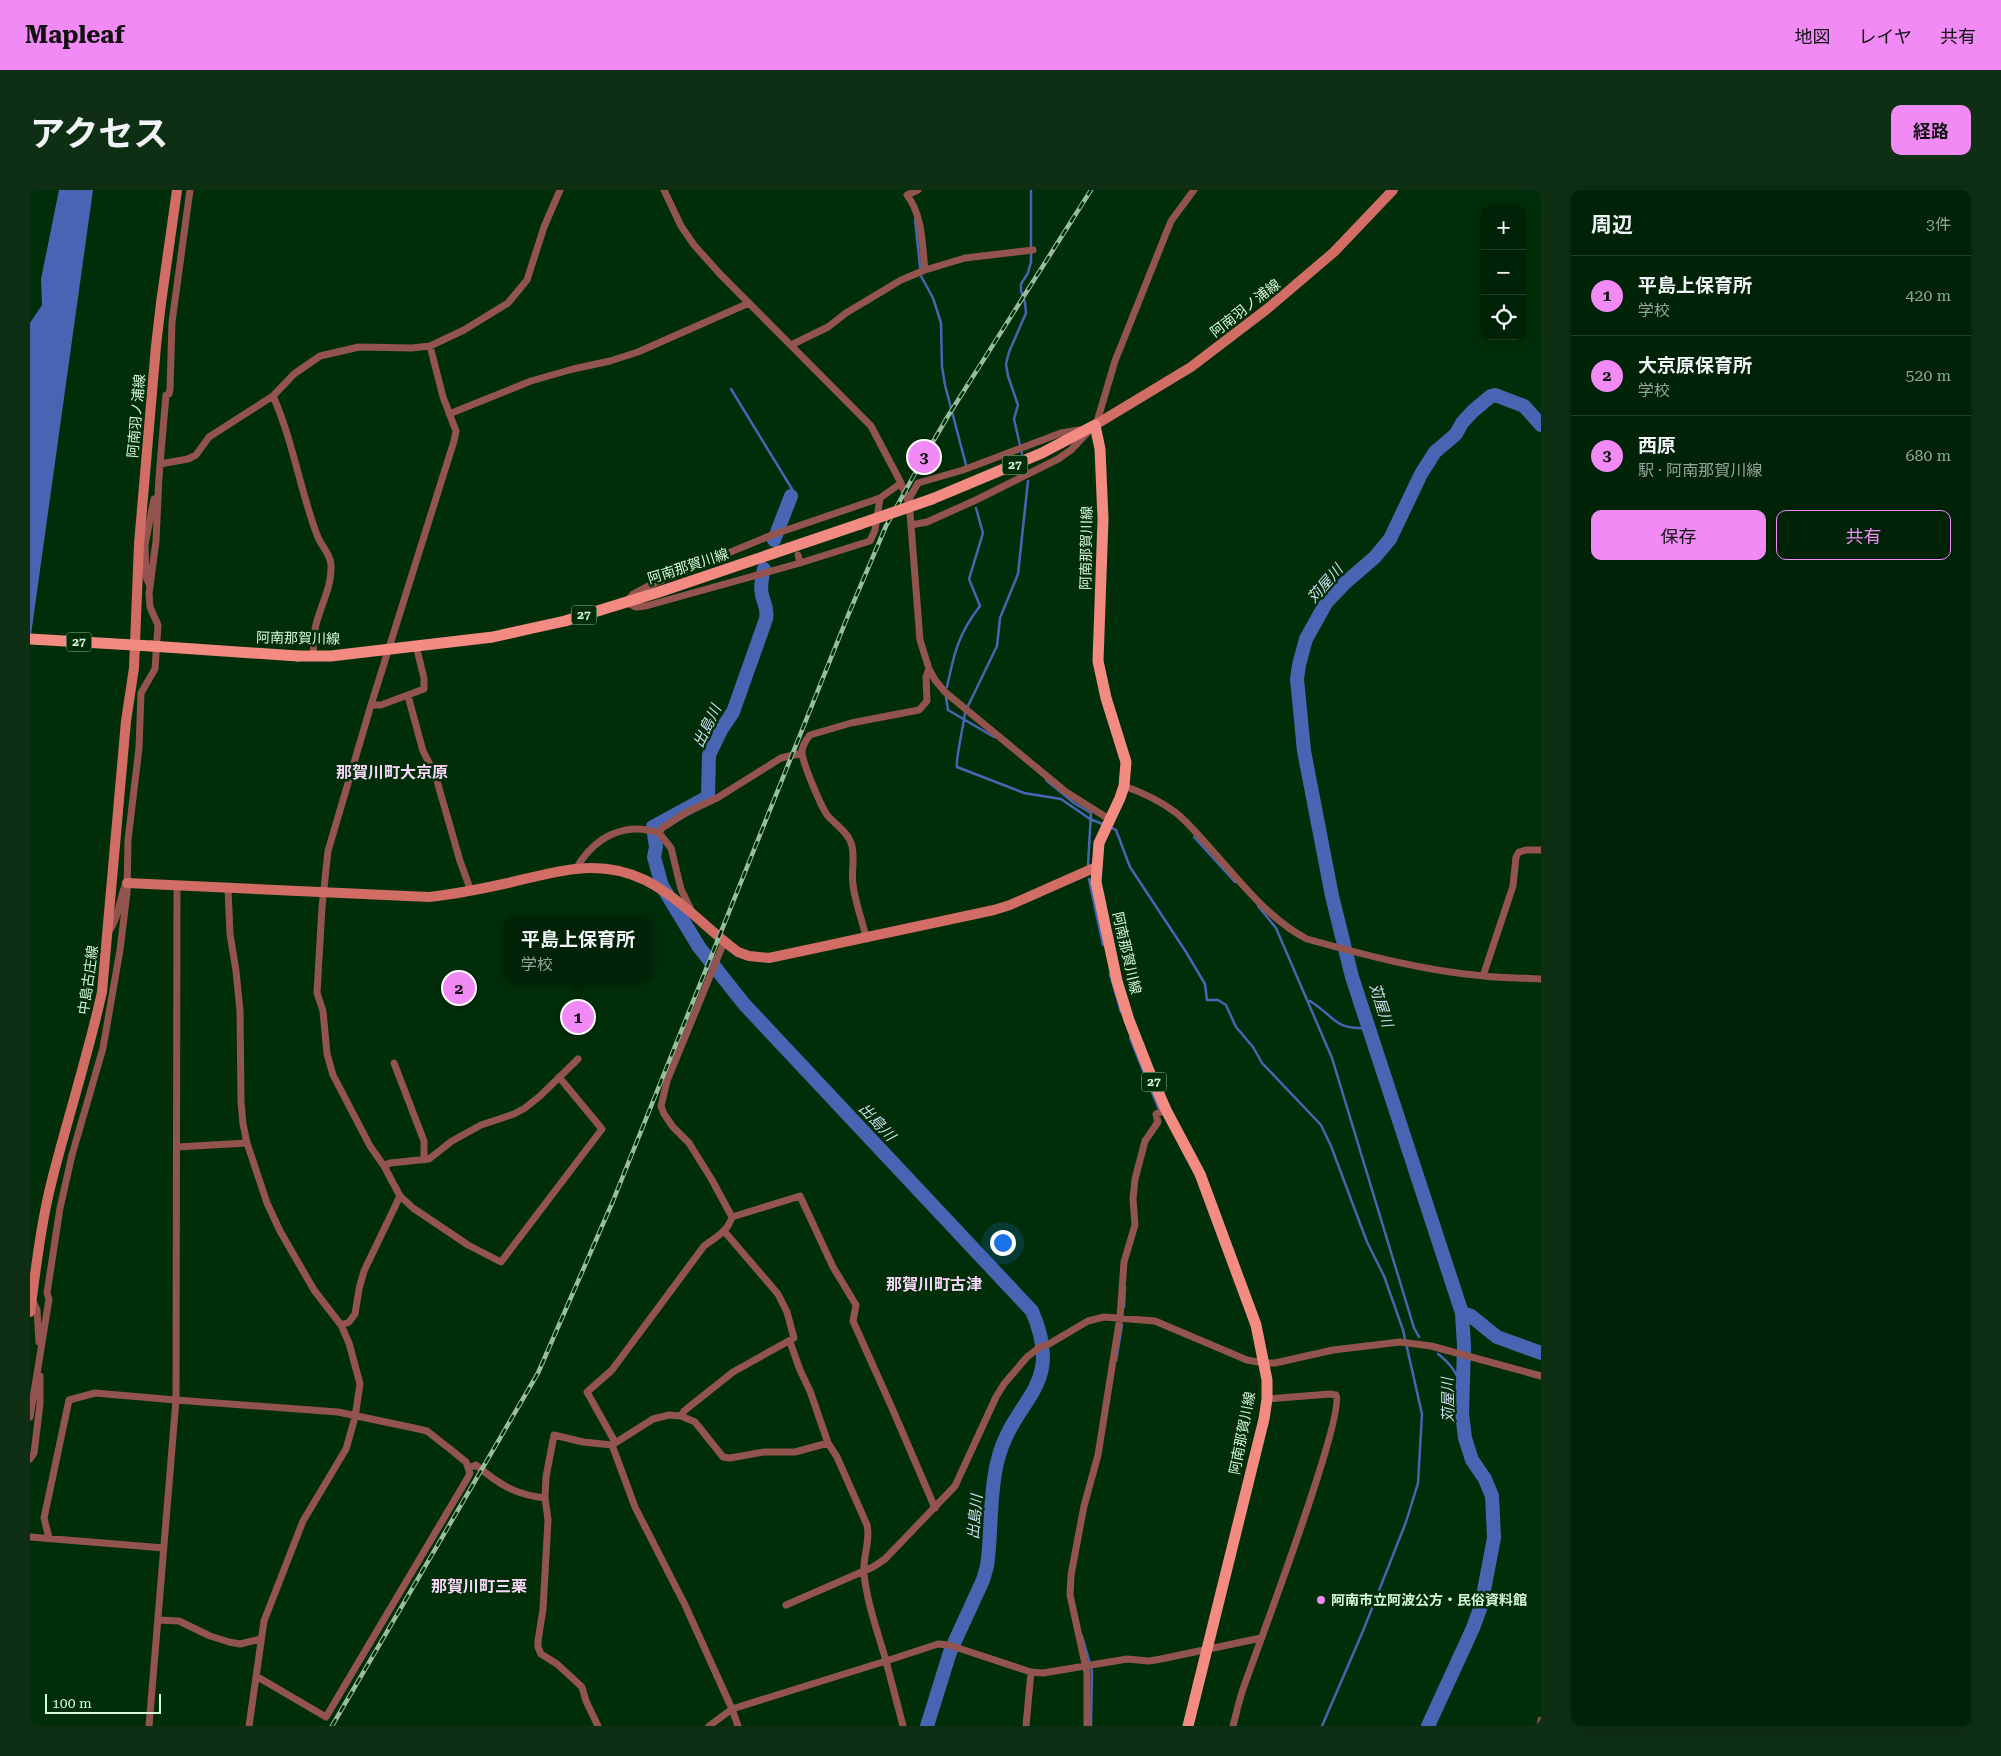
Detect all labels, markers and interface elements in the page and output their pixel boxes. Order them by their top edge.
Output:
text: Mapleaf [25,21,125,49]
text: 地図 [1795,26,1831,47]
text: レイヤ [1859,26,1912,47]
text: 共有 [1940,26,1976,47]
button: 経路 [1891,105,1971,155]
text: アクセス [30,114,168,155]
map controls [1481,205,1526,340]
button: + [1481,205,1526,250]
text: 周辺 [1591,213,1633,237]
text: 3件 [1926,215,1951,234]
button: − [1481,250,1526,295]
text: 平島上保育所 [1638,274,1752,297]
street label: 阿南羽ノ浦線 [1207,276,1283,340]
text: 1 [1603,286,1611,305]
text: 420 m [1905,286,1951,305]
button: locate [1481,295,1526,340]
text: 学校 [1638,301,1670,320]
text: 大京原保育所 [1638,354,1752,377]
text: 2 [1603,366,1611,385]
text: 520 m [1905,366,1951,385]
street label: 阿南羽ノ浦線 [124,373,148,459]
text: 学校 [1638,381,1670,400]
text: 西原 [1638,434,1676,457]
pin: 3 [908,438,940,476]
text: 3 [1603,446,1611,465]
text: 680 m [1905,446,1951,465]
road number: 27 [1002,456,1028,474]
text: 駅 · 阿南那賀川線 [1638,461,1762,480]
street label: 阿南那賀川線 [1077,506,1095,590]
button: 保存 [1591,510,1766,560]
button: 共有 [1776,510,1951,560]
street label: 阿南那賀川線 [646,545,730,587]
water label: 苅屋川 [1303,560,1348,607]
road number: 27 [572,606,596,624]
street label: 阿南那賀川線 [256,629,340,647]
road number: 27 [66,632,92,652]
water label: 出島川 [689,700,726,750]
district label: 那賀川町大京原 [336,763,448,782]
street label: 阿南那賀川線 [1110,910,1144,996]
popup [504,917,652,982]
text: 平島上保育所 [521,928,635,951]
street label: 中島古庄線 [75,944,101,1016]
text: 学校 [521,955,553,974]
pin: 2 [443,969,475,1007]
water label: 苅屋川 [1365,981,1397,1031]
pin: 1 [562,998,594,1036]
road number: 27 [1142,1072,1166,1092]
water label: 出島川 [855,1099,900,1146]
your location [990,1230,1016,1256]
district label: 那賀川町古津 [886,1275,982,1294]
water label: 苅屋川 [1439,1375,1457,1423]
street label: 阿南那賀川線 [1226,1390,1258,1476]
water label: 出島川 [964,1492,986,1540]
district label: 那賀川町三栗 [431,1577,527,1596]
place label: 阿南市立阿波公方・民俗資料館 [1331,1592,1527,1608]
marker: 阿南市立阿波公方・民俗資料館 [1315,1594,1327,1606]
scale bar [45,1691,161,1714]
text: 100 m [52,1695,92,1711]

